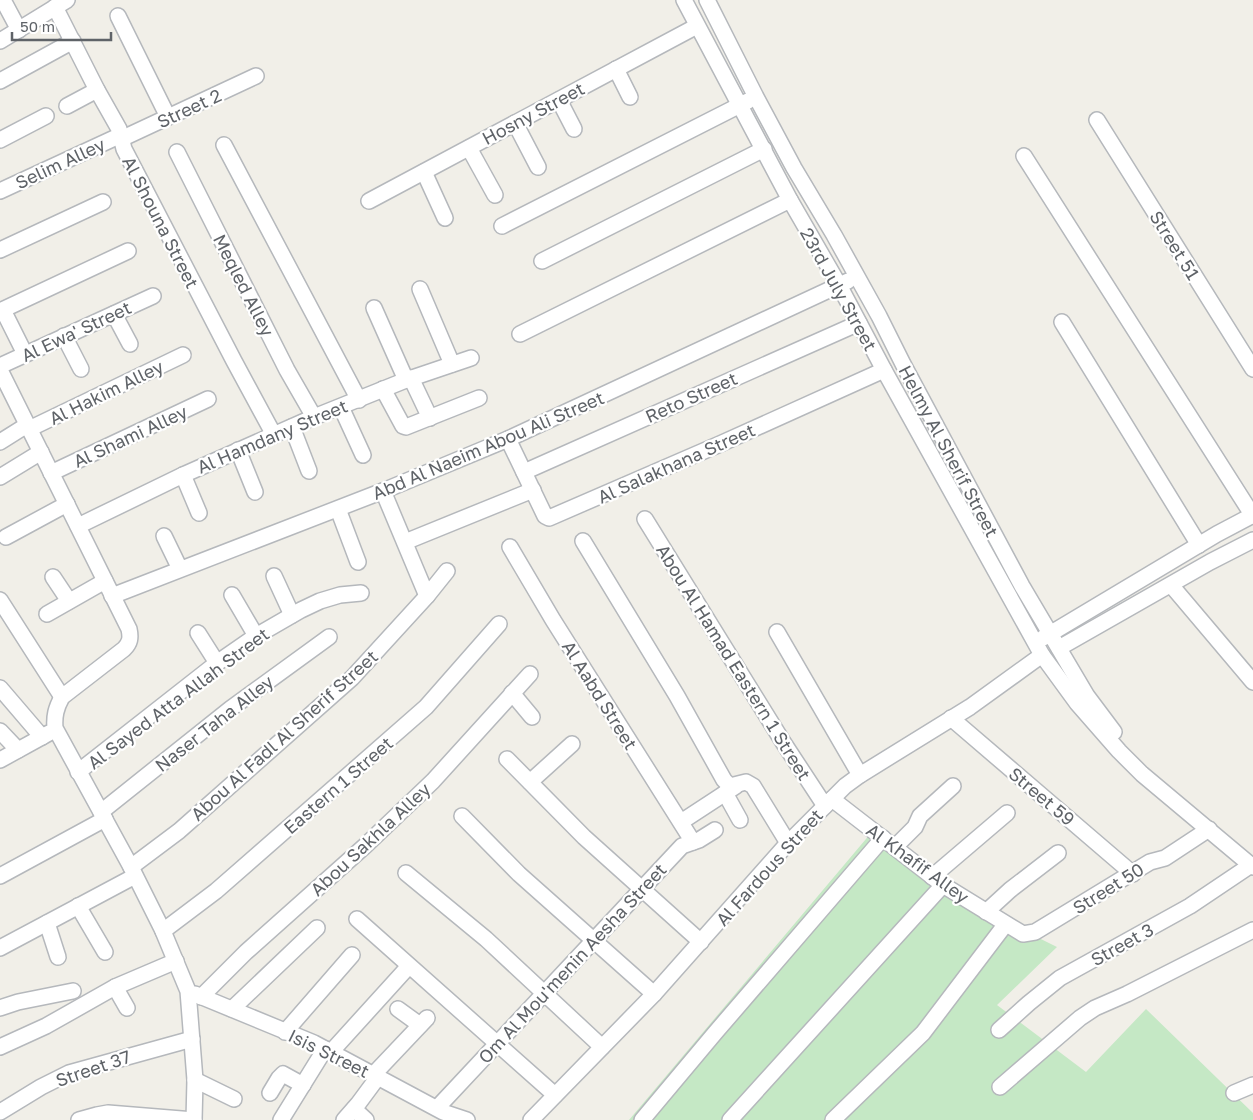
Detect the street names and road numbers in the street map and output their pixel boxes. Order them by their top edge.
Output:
street label: Hosny Street [478,77,588,149]
street label: Street 2 [153,84,225,132]
street label: Selim Alley [12,133,108,193]
street label: Al Shouna Street [118,152,204,292]
street label: Street 51 [1145,207,1205,284]
street label: 23rd July Street [796,224,882,354]
street label: Meqled Alley [209,230,279,340]
street label: Al Ewa' Street [18,296,134,366]
street label: Al Hakim Alley [45,355,167,429]
street label: Helmy Al Sherif Street [894,361,1004,541]
street label: Reto Street [642,367,740,427]
street label: Abd Al Naeim Abou Ali Street [369,386,607,504]
street label: Al Hamdany Street [193,394,351,478]
street label: Al Shami Alley [70,400,190,472]
street label: Al Salakhana Street [594,418,758,508]
street label: Abou Al Hamad Eastern 1 Street [652,540,816,784]
street label: Al Sayed Atta Allah Street [83,623,273,773]
street label: Al Aabd Street [558,637,642,753]
street label: Abou Al Fadl Al Sherif Street [186,645,382,825]
street label: Naser Taha Alley [150,670,278,776]
street label: Eastern 1 Street [279,732,397,838]
street label: Street 59 [1005,762,1079,830]
street label: Abou Sakhla Alley [305,778,435,900]
street label: Al Fardous Street [711,804,827,930]
street label: Al Khafif Alley [862,818,974,908]
street label: Om Al Mou'menin Aesha Street [473,858,671,1068]
street label: Street 50 [1069,858,1147,918]
street label: Street 3 [1087,918,1157,970]
street label: Isis Street [285,1024,373,1082]
street label: Street 37 [53,1045,133,1091]

